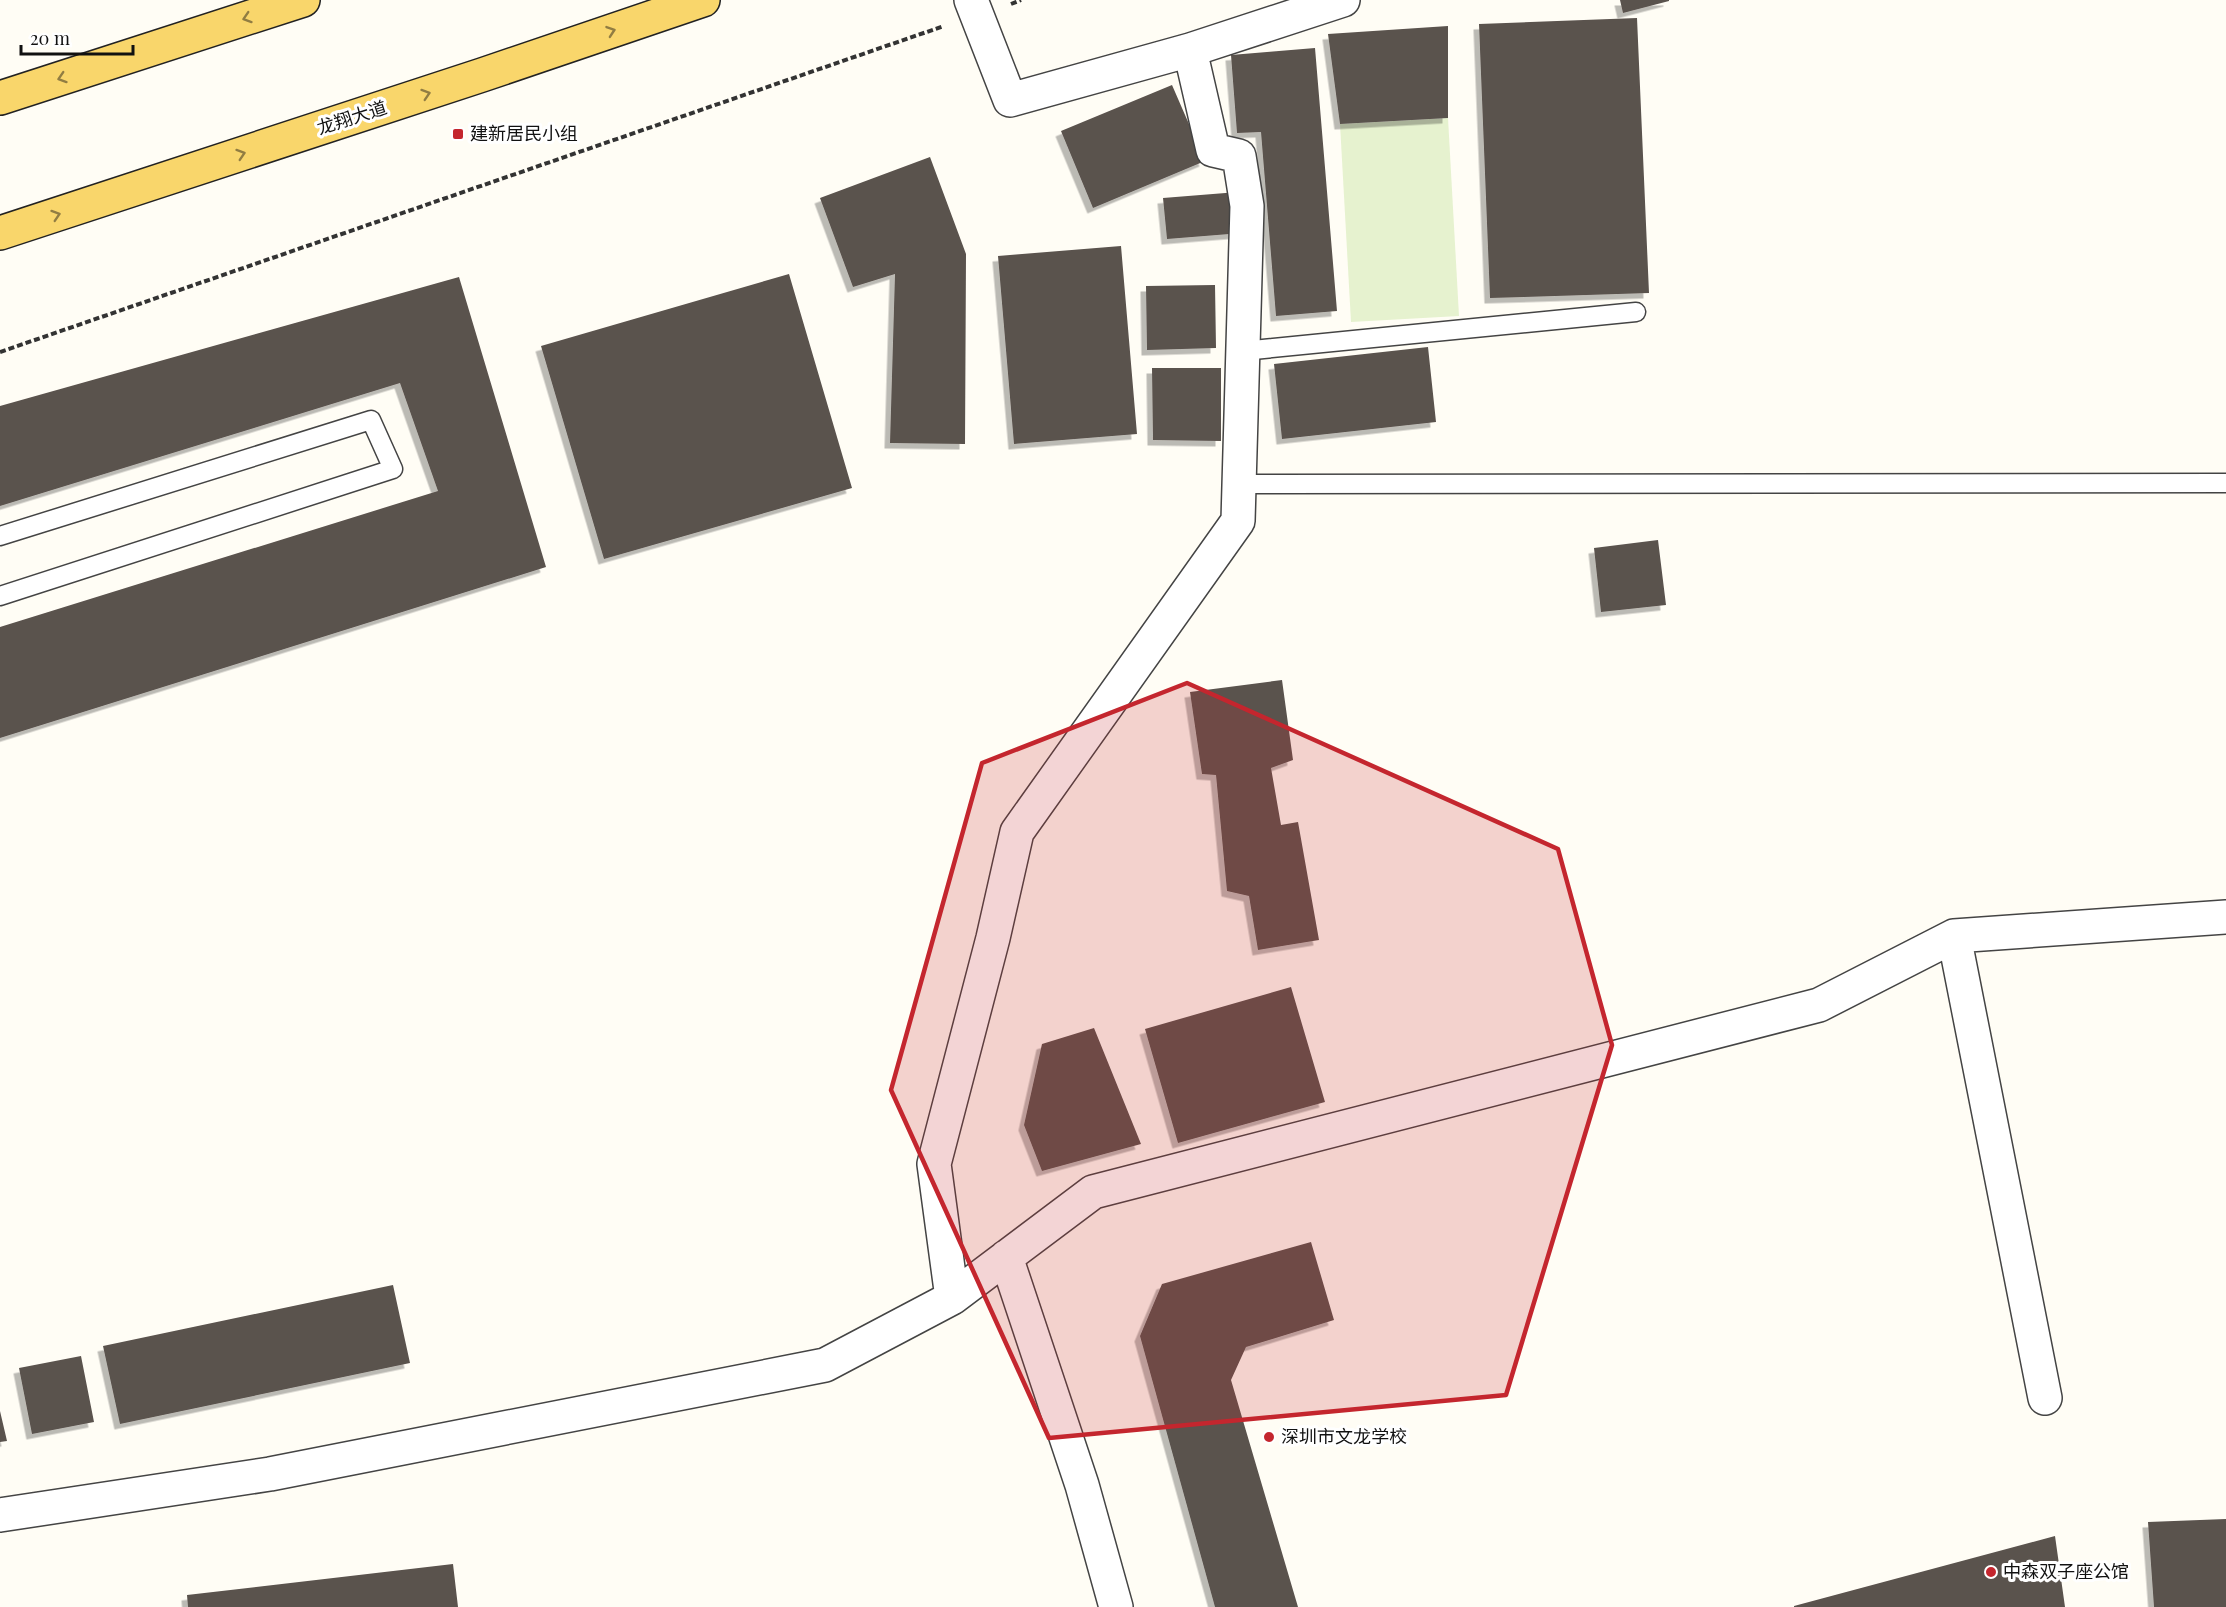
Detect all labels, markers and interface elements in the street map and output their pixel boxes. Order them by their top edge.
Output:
one-way arrow [242,11,253,23]
scale bar [21,18,134,56]
text: 20 m [30,26,70,50]
one-way arrow [605,26,616,39]
one-way arrow [57,71,68,83]
one-way arrow [420,88,431,101]
street label: 龙翔大道 [314,95,390,140]
place label: 建新居民小组 [470,121,578,145]
marker: 建新居民小组 [451,127,465,141]
one-way arrow [235,148,246,161]
one-way arrow [50,209,60,222]
place label: 深圳市文龙学校 [1281,1424,1407,1448]
marker: 深圳市文龙学校 [1262,1430,1276,1444]
place label: 中森双子座公馆 [2003,1559,2129,1583]
marker: 中森双子座公馆 [1984,1565,1998,1579]

